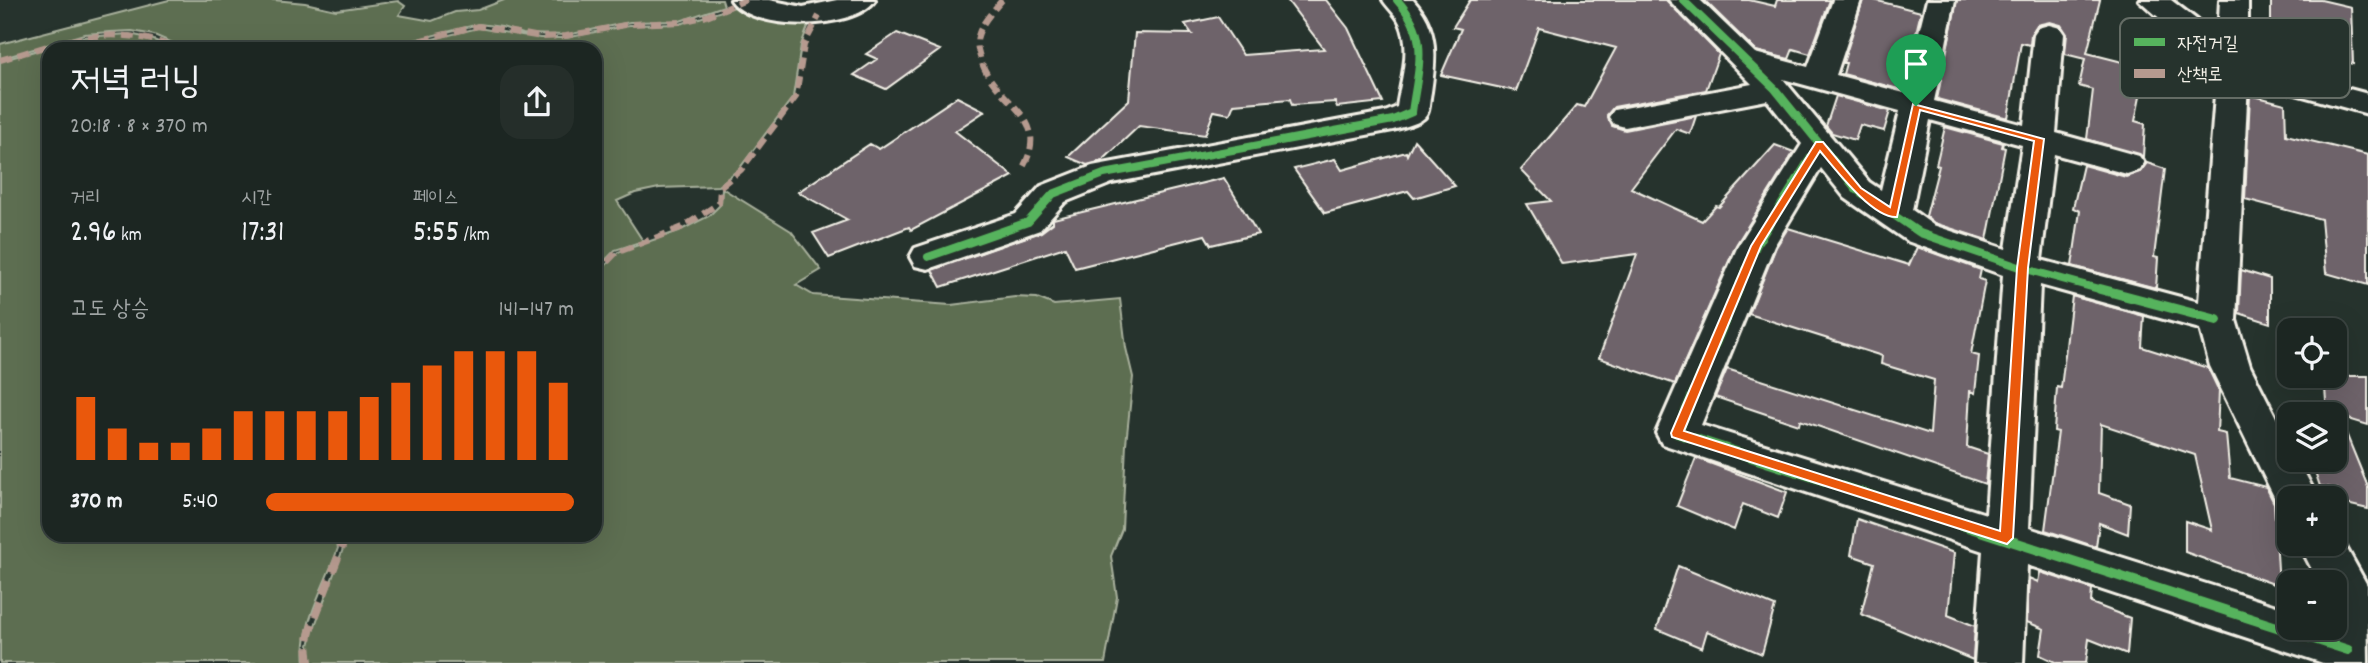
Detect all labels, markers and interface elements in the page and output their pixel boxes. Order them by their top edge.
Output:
legend [2120,18,2350,98]
text: 자전거길 [2177,32,2238,59]
pin [1886,34,1946,106]
icon: arrive [1897,45,1935,83]
text: 저녁 러닝 [70,57,201,112]
text: 산책로 [2177,63,2223,90]
button: share [500,65,574,139]
text: 20:18 · 8 × 370 m [70,111,208,144]
text: 거리 [70,186,101,213]
text: 시간 [241,186,272,213]
text: 페이스 [413,186,459,213]
text: 2.96 [70,213,117,256]
text: 17:31 [241,213,284,256]
text: 5:55 [413,213,459,256]
text: km [117,223,142,250]
text: /km [459,223,490,250]
text: 고도 상승 [70,294,149,327]
text: 141–147 m [499,294,574,327]
map controls [2277,318,2347,640]
button: locate [2277,318,2347,388]
button: layers [2277,402,2347,472]
text: 370 m [70,486,123,519]
text: 5:40 [182,486,219,519]
button: + [2277,486,2347,556]
button: − [2277,570,2347,640]

